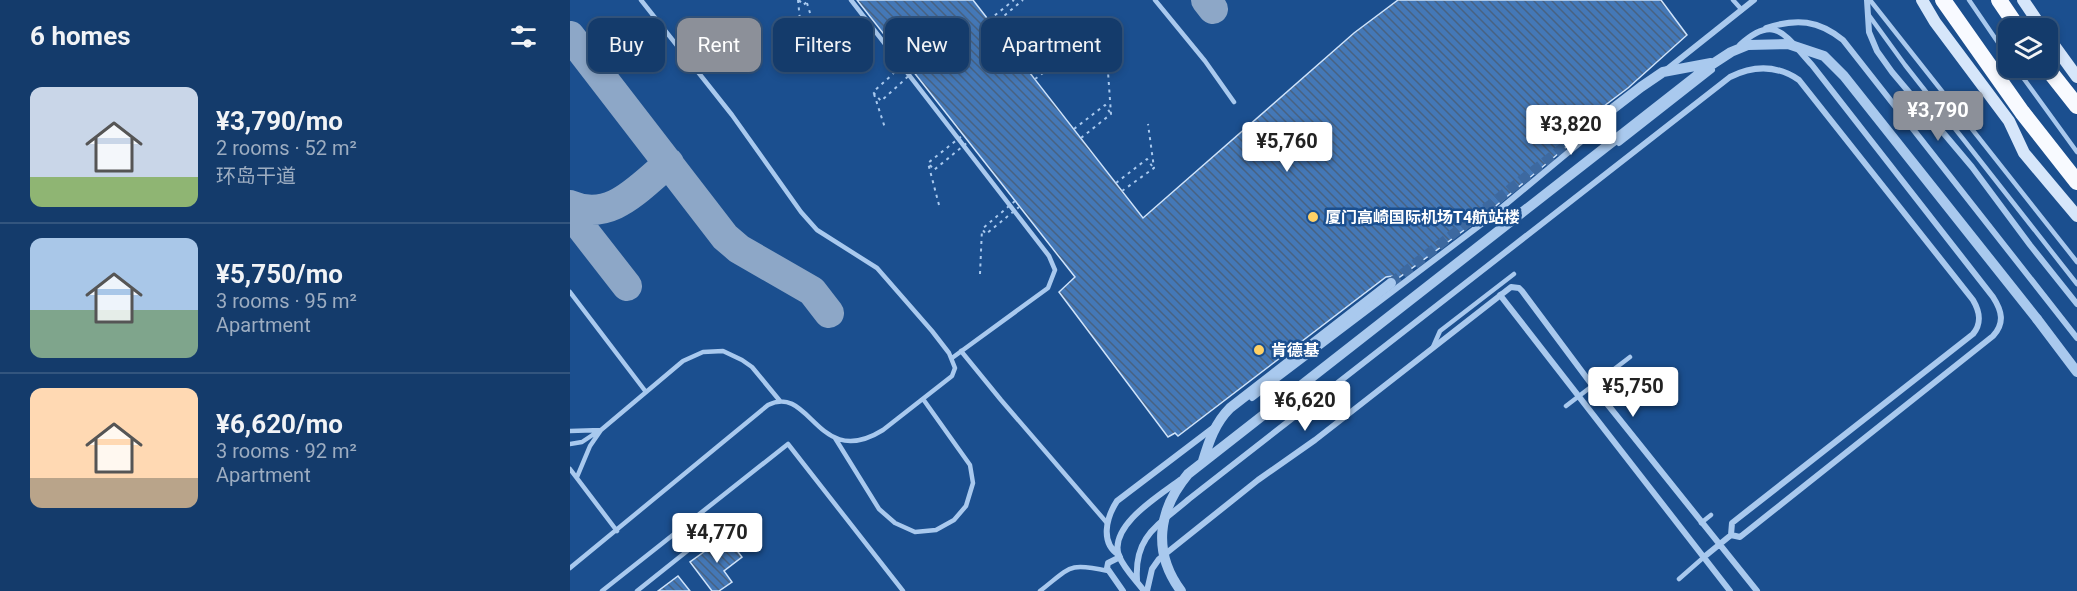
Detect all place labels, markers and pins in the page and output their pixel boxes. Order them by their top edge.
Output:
pin: ¥3,790 [1889,91,1987,142]
pin: ¥3,820 [1522,105,1620,156]
pin: ¥5,760 [1238,122,1336,173]
place label: 厦门高崎国际机场T4航站楼 [1325,208,1520,227]
marker: 厦门高崎国际机场T4航站楼 [1306,210,1320,224]
place label: 肯德基 [1271,341,1320,360]
marker: 肯德基 [1252,343,1266,357]
pin: ¥5,750 [1584,367,1682,418]
pin: ¥6,620 [1256,381,1354,432]
pin: ¥4,770 [668,513,766,564]

